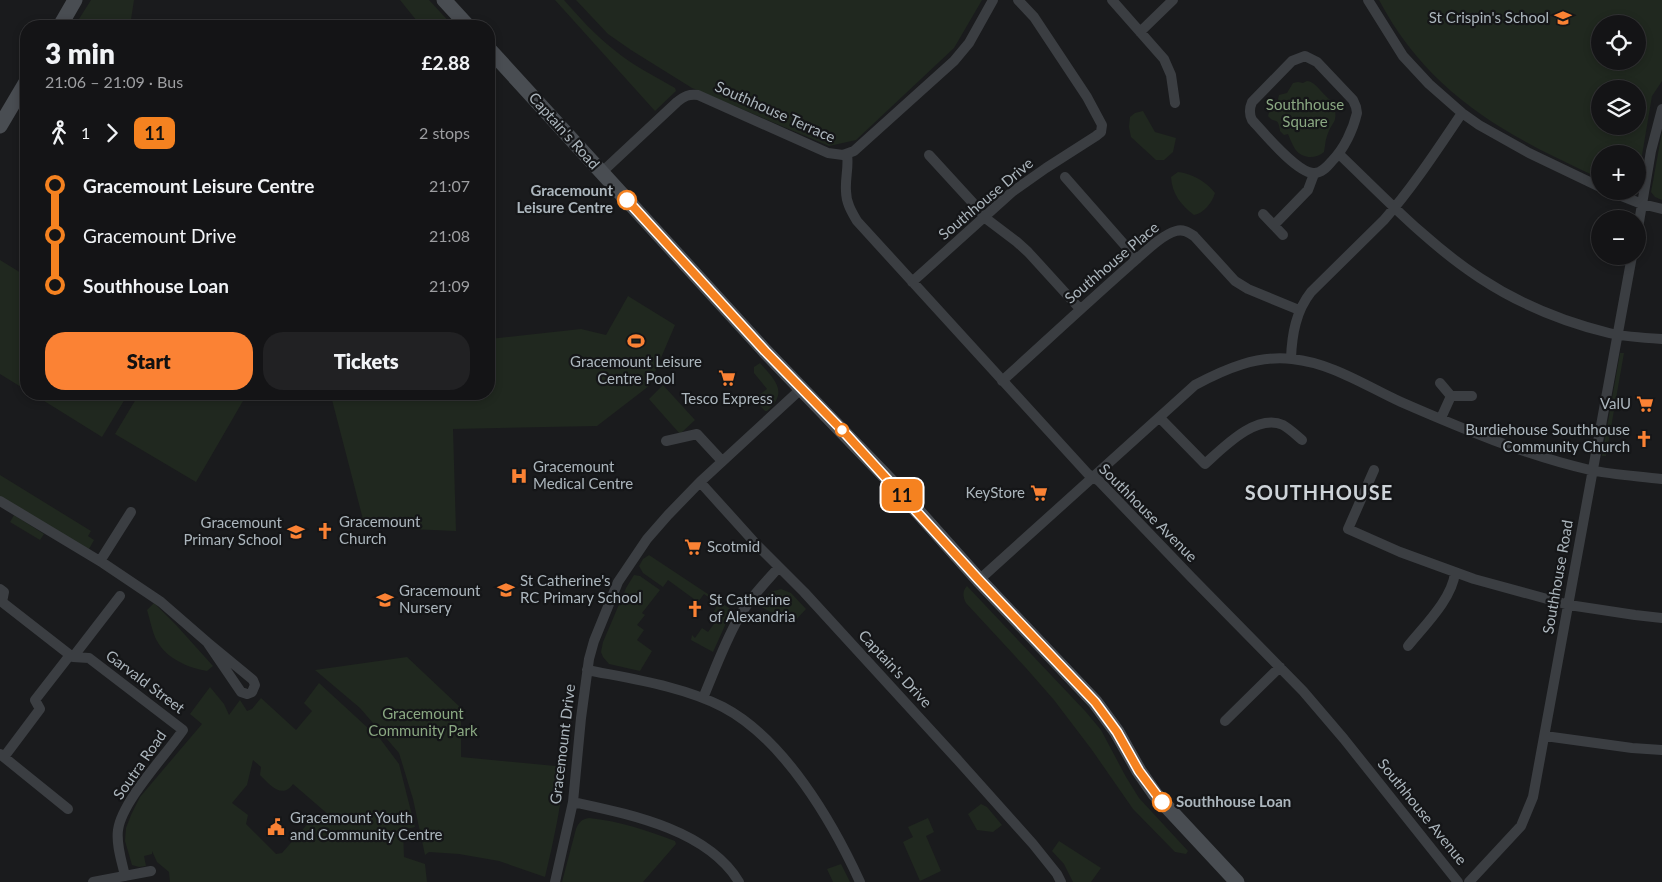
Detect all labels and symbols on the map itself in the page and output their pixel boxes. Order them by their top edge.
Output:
place label: St Crispin's School [1429,8,1549,26]
school or university icon: St Crispin's School [1553,8,1573,28]
street label: Southhouse Terrace [712,76,838,146]
street label: Captain's Road [526,88,604,172]
park label: Southhouse Square [1266,95,1344,130]
street label: Southhouse Drive [934,153,1036,243]
place label: Gracemount Leisure Centre [517,181,613,216]
marker: Gracemount Leisure Centre [617,190,637,210]
street label: Southhouse Place [1061,218,1162,307]
sports icon: Gracemount Leisure Centre Pool [626,331,646,351]
place label: Gracemount Leisure Centre Pool [570,352,702,387]
supermarket icon: Tesco Express [717,368,737,388]
place label: Tesco Express [681,389,773,407]
place label: ValU [1600,394,1631,412]
supermarket icon: ValU [1635,394,1655,414]
place label: Burdiehouse Southhouse Community Church [1465,420,1630,455]
unlabelled marker [835,423,849,437]
church icon: Burdiehouse Southhouse Community Church [1634,429,1654,449]
place label: Gracemount Medical Centre [533,457,633,492]
street label: Southhouse Avenue [1096,459,1202,565]
hospital icon: Gracemount Medical Centre [509,466,529,486]
line badge: 11 [880,479,924,511]
district label: SOUTHHOUSE [1245,480,1393,504]
place label: KeyStore [966,483,1025,501]
supermarket icon: KeyStore [1029,483,1049,503]
place label: Gracemount Church [339,512,421,547]
place label: Gracemount Primary School [183,513,283,548]
street label: Southhouse Road [1538,518,1576,635]
church icon: Gracemount Church [315,521,335,541]
school or university icon: Gracemount Primary School [286,522,306,542]
supermarket icon: Scotmid [683,537,703,557]
place label: Scotmid [707,537,760,555]
place label: St Catherine's RC Primary School [520,571,642,606]
school or university icon: St Catherine's RC Primary School [496,580,516,600]
place label: Gracemount Nursery [399,581,481,616]
school or university icon: Gracemount Nursery [375,590,395,610]
place label: St Catherine of Alexandria [709,590,795,625]
church icon: St Catherine of Alexandria [685,599,705,619]
street label: Captain's Drive [855,626,936,711]
street label: Garvald Street [103,646,189,717]
street label: Gracemount Drive [546,683,578,805]
park label: Gracemount Community Park [368,704,478,739]
street label: Soutra Road [109,726,170,802]
street label: Southhouse Avenue [1374,755,1471,868]
marker: Southhouse Loan [1152,792,1172,812]
place label: Southhouse Loan [1176,792,1291,810]
place label: Gracemount Youth and Community Centre [290,808,443,843]
public building icon: Gracemount Youth and Community Centre [266,817,286,837]

